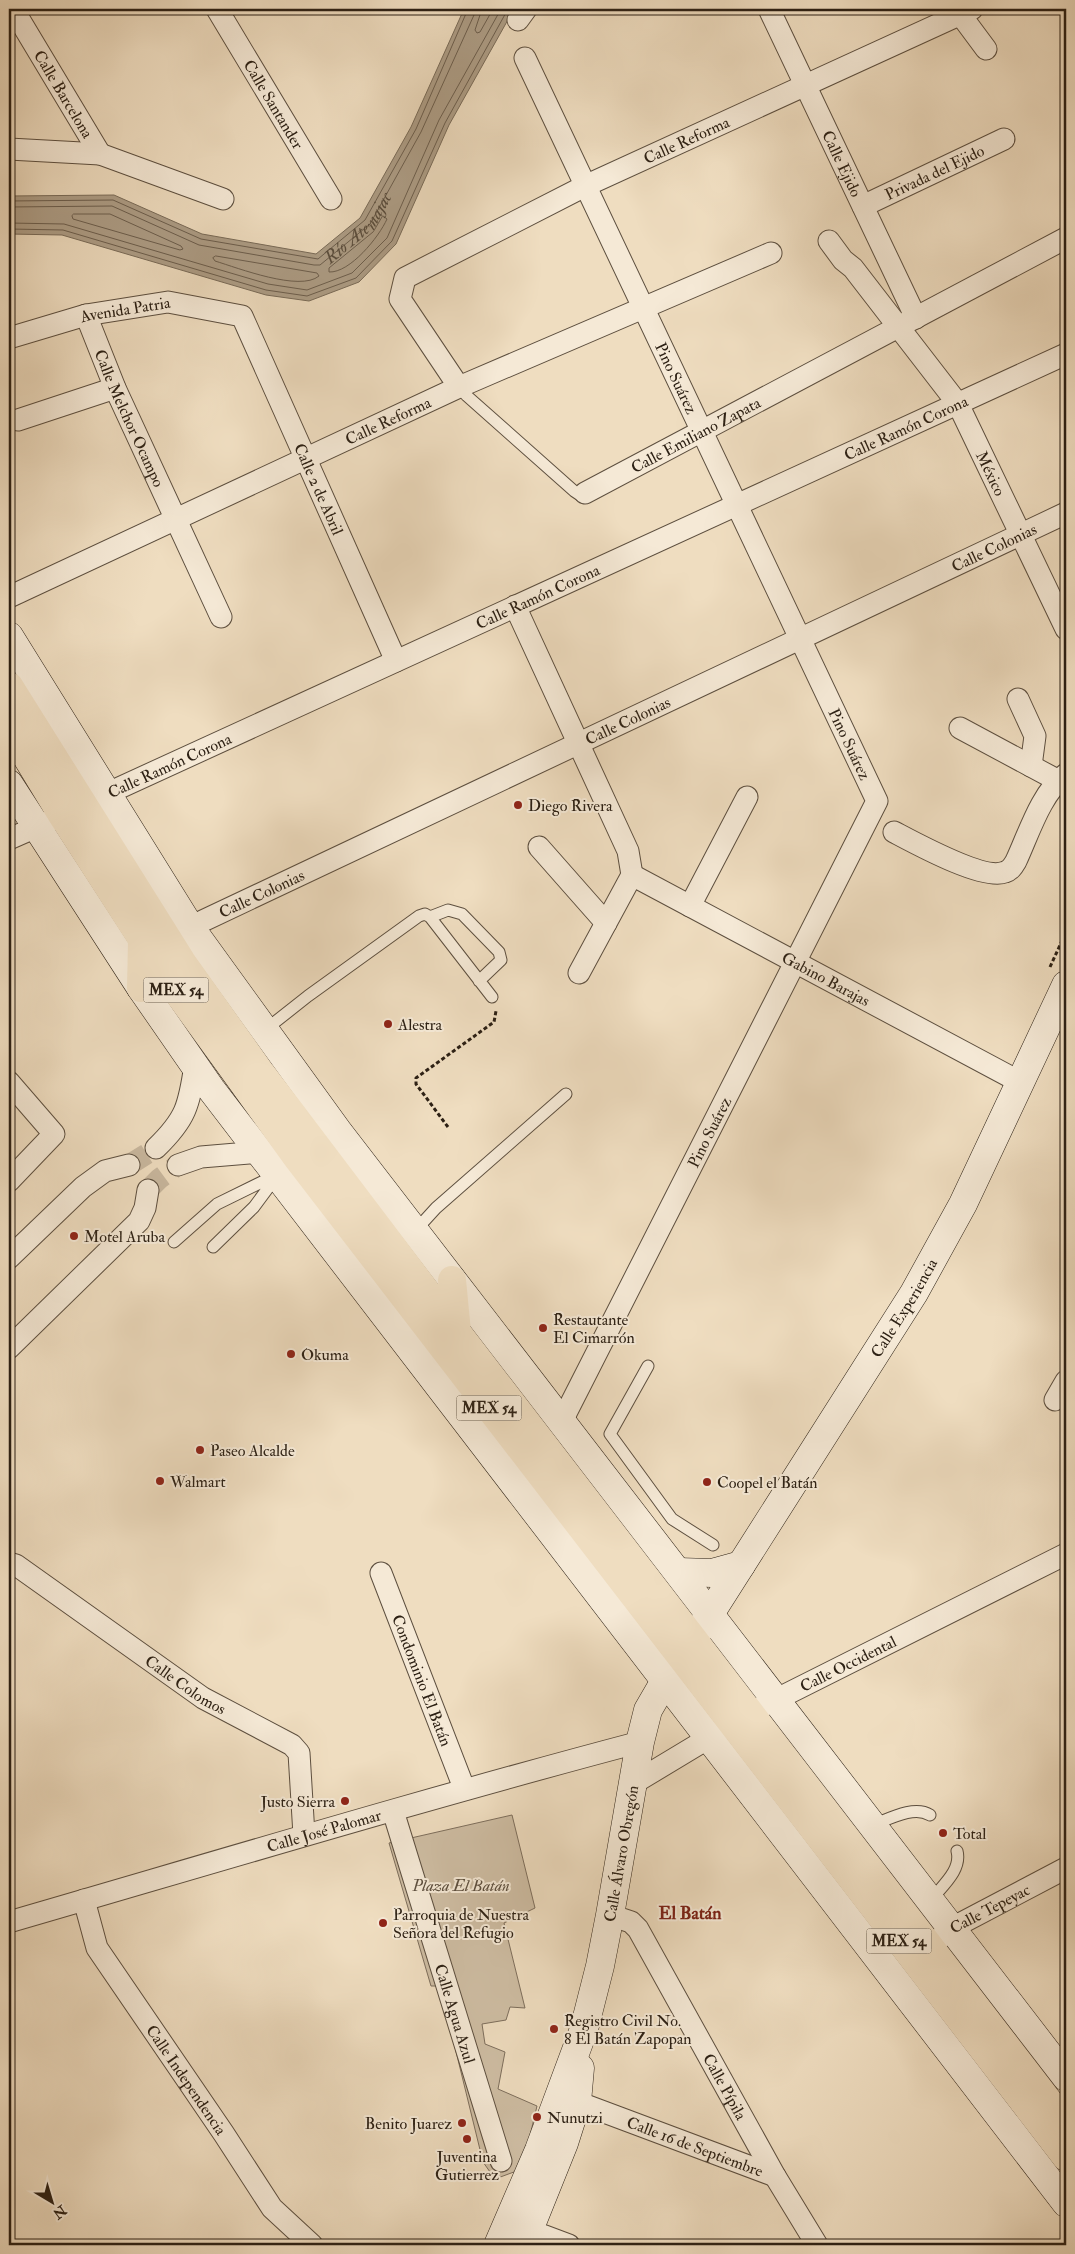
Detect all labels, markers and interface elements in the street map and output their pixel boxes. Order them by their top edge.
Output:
street label: Calle Barcelona [29,47,97,142]
street label: Calle Santander [239,56,308,153]
street label: Calle Reforma [641,112,733,169]
street label: Calle Ejido [817,127,866,201]
street label: Privada del Ejido [882,141,988,205]
water label: Río Atemajac [319,188,398,270]
street label: Avenida Patria [77,293,172,328]
street label: Pino Suárez [650,339,701,418]
street label: Calle Melchor Ocampo [90,347,169,491]
street label: Calle Ramón Corona [841,391,972,465]
street label: Calle Reforma [342,392,435,450]
street label: Calle Emiliano Zapata [628,393,765,478]
street label: Calle 2 de Abril [289,440,347,538]
street label: México [971,448,1010,500]
street label: Calle Colonias [948,519,1040,577]
street label: Calle Ramón Corona [473,560,603,634]
street label: Calle Colonias [582,692,674,750]
street label: Pino Suárez [824,705,875,784]
street label: Calle Ramón Corona [105,729,235,803]
place label: Diego Rivera [528,796,613,816]
marker: Diego Rivera [512,799,524,811]
street label: Calle Colonias [216,865,308,923]
street label: Gabino Barajas [778,948,873,1011]
road number: MEX 54 [144,978,208,1002]
place label: Alestra [397,1015,443,1035]
marker: Alestra [382,1018,394,1030]
street label: Pino Suárez [684,1093,736,1171]
place label: Motel Aruba [84,1227,165,1247]
marker: Motel Aruba [68,1230,80,1242]
street label: Calle Experiencia [867,1255,942,1361]
place label: Restautante El Cimarrón [553,1310,635,1348]
marker: Restautante El Cimarrón [537,1322,549,1334]
place label: Okuma [301,1345,349,1365]
marker: Okuma [285,1348,297,1360]
road number: MEX 54 [456,1396,522,1420]
place label: Paseo Alcalde [210,1441,295,1461]
marker: Paseo Alcalde [194,1444,206,1456]
place label: Walmart [169,1472,226,1492]
place label: Coopel el Batán [717,1473,818,1494]
marker: Walmart [154,1475,166,1487]
marker: Coopel el Batán [701,1476,713,1488]
street label: Condominio El Batán [387,1612,456,1749]
street label: Calle Occidental [797,1632,900,1697]
street label: Calle Colomos [141,1651,229,1719]
street label: Calle Álvaro Obregón [600,1784,643,1924]
place label: Justo Sierra [260,1792,335,1813]
marker: Justo Sierra [339,1795,351,1807]
street label: Calle José Palomar [265,1805,384,1857]
place label: Total [953,1824,986,1844]
marker: Total [937,1827,949,1839]
park label: Plaza El Batán [411,1876,510,1896]
street label: Calle Tepeyac [946,1880,1034,1938]
district label: El Batán [658,1902,722,1925]
place label: Parroquia de Nuestra Señora del Refugio [393,1905,529,1943]
marker: Parroquia de Nuestra Señora del Refugio [377,1917,389,1929]
road number: MEX 54 [866,1928,932,1954]
street label: Calle Agua Azul [430,1962,479,2066]
place label: Registro Civil No. 8 El Batán Zapopan [564,2011,692,2050]
street label: Calle Independencia [141,2021,231,2139]
marker: Registro Civil No. 8 El Batán Zapopan [548,2023,560,2035]
street label: Calle Pípila [698,2050,751,2124]
place label: Nunutzi [547,2108,603,2128]
marker: Nunutzi [531,2111,543,2123]
street label: Calle 16 de Septiembre [624,2112,766,2182]
place label: Benito Juarez [365,2114,452,2135]
marker: Benito Juarez [456,2117,468,2129]
marker: Juventina Gutierrez [461,2133,473,2145]
place label: Juventina Gutierrez [435,2147,499,2185]
north arrow [28,2176,78,2226]
text: N [49,2201,71,2223]

